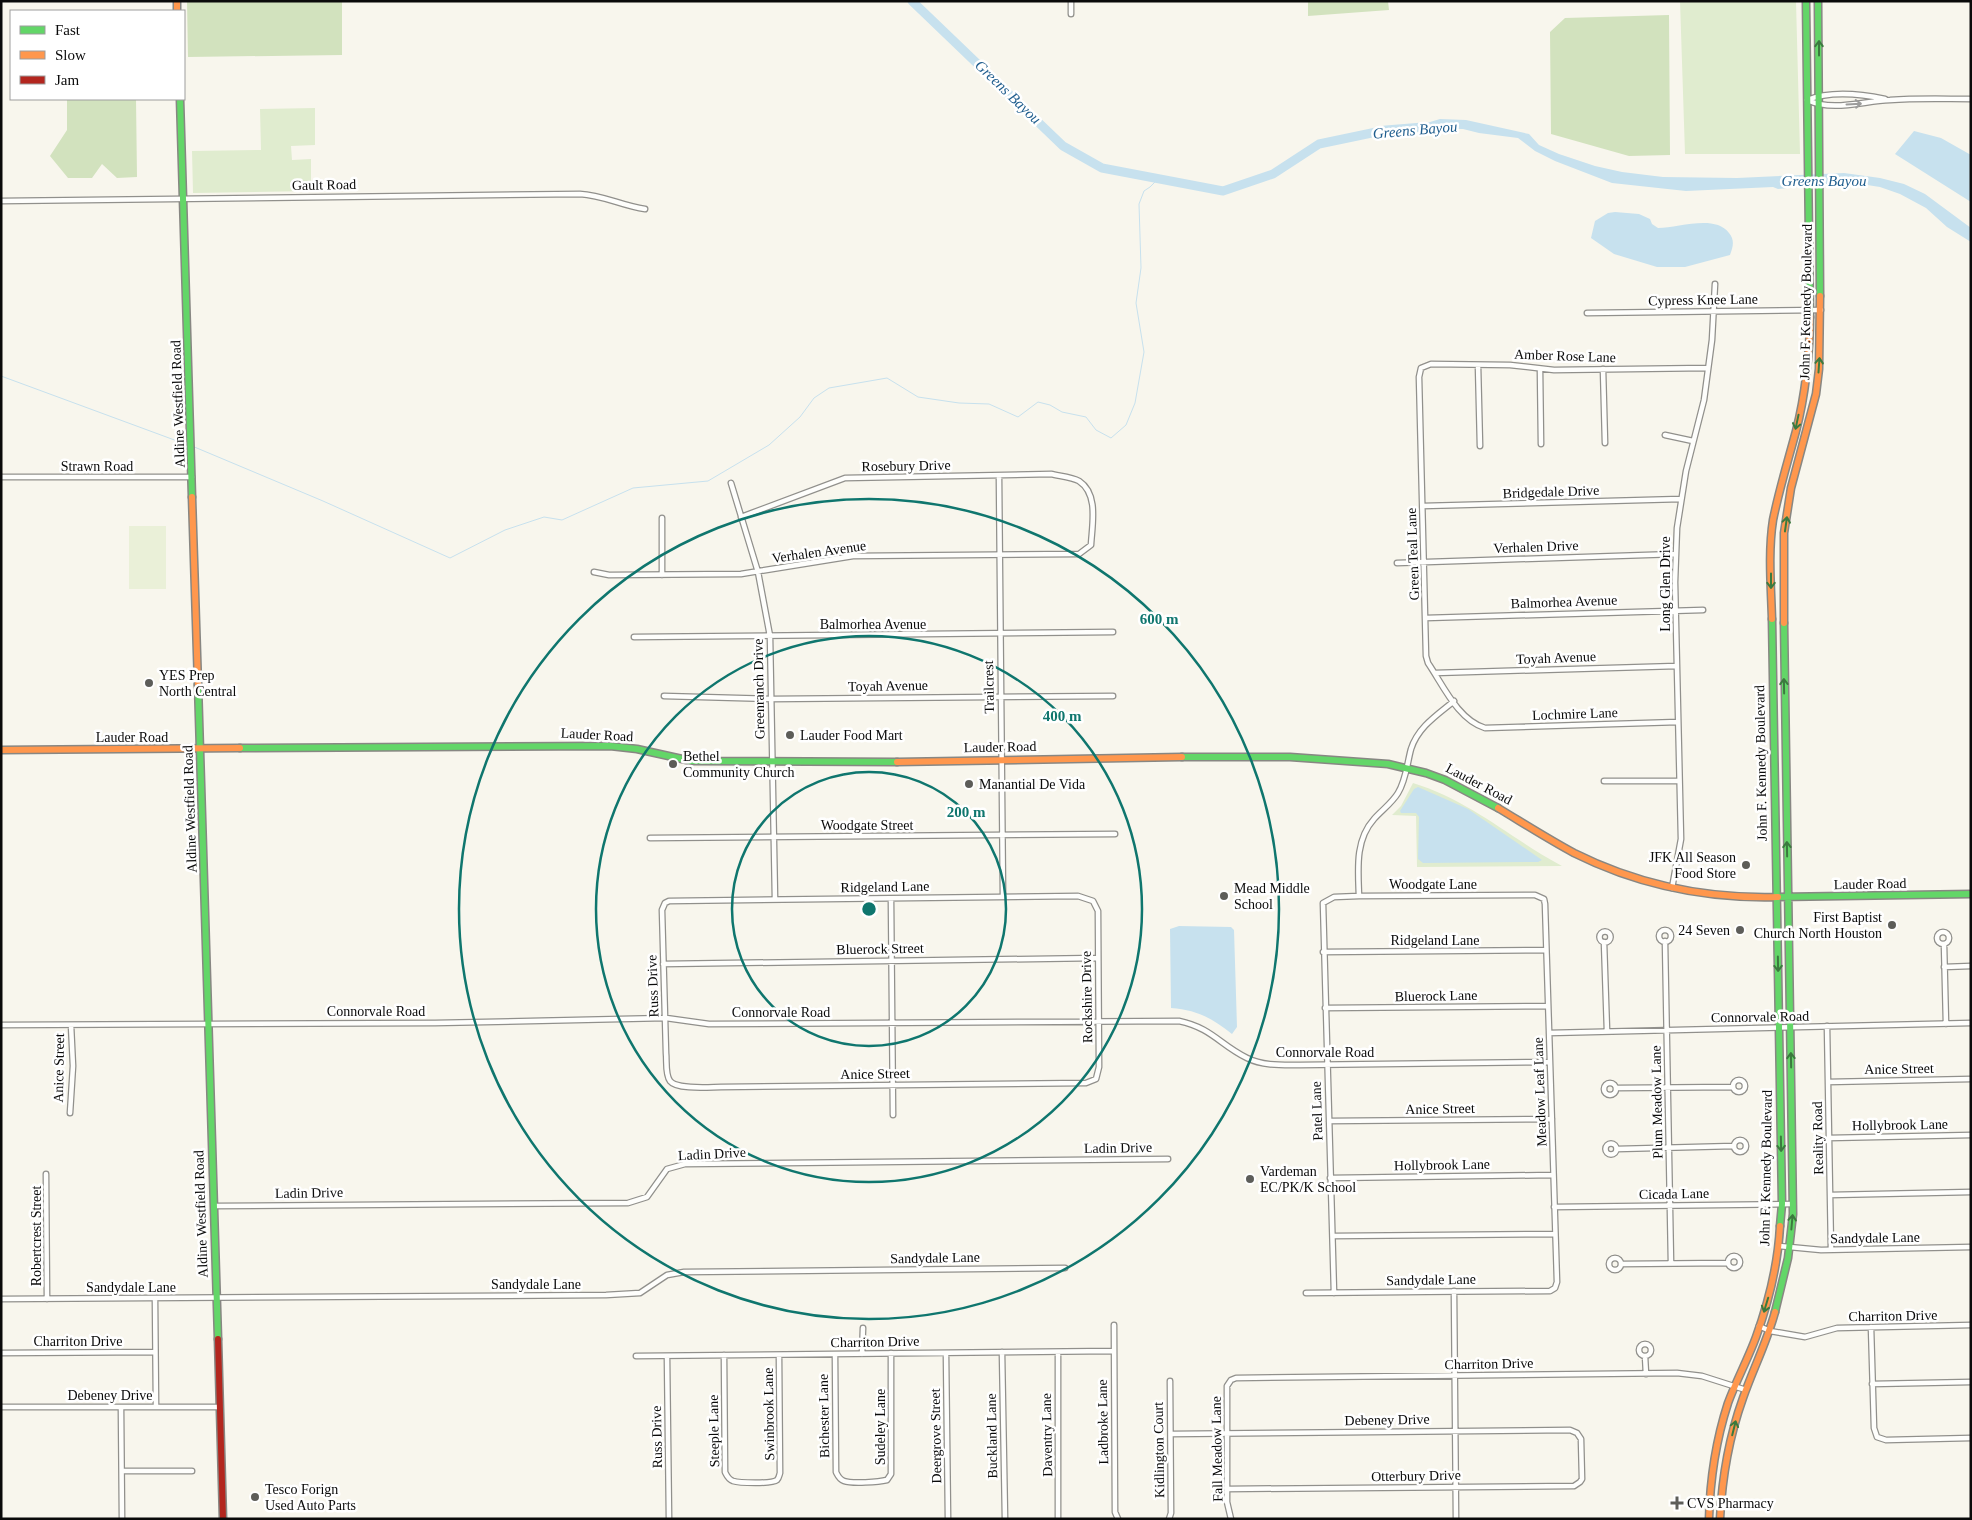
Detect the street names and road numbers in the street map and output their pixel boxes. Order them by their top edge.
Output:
street label: Gault Road [292,177,356,193]
street label: John F. Kennedy Boulevard [1797,224,1815,380]
street label: Cypress Knee Lane [1648,292,1758,308]
street label: Aldine Westfield Road [168,340,188,468]
street label: Amber Rose Lane [1514,347,1616,365]
street label: Rosebury Drive [861,458,951,474]
street label: Strawn Road [61,459,133,474]
street label: Bridgedale Drive [1502,483,1600,501]
street label: Green Teal Lane [1404,507,1422,601]
street label: Long Glen Drive [1658,536,1673,632]
street label: Verhalen Avenue [771,538,867,566]
street label: Verhalen Drive [1493,538,1579,556]
street label: Balmorhea Avenue [1510,593,1618,611]
street label: Balmorhea Avenue [820,617,926,632]
street label: Greenranch Drive [751,639,767,739]
street label: Toyah Avenue [1516,649,1596,667]
street label: Trailcrest [981,660,997,714]
street label: Toyah Avenue [848,678,928,694]
street label: John F. Kennedy Boulevard [1752,685,1770,841]
street label: Lochmire Lane [1532,705,1618,723]
street label: Lauder Road [560,726,634,744]
street label: Lauder Road [96,730,168,745]
street label: Lauder Road [964,739,1036,755]
street label: Aldine Westfield Road [180,745,200,873]
street label: Lauder Road [1443,760,1515,808]
street label: Woodgate Street [821,818,913,833]
street label: Lauder Road [1834,876,1906,892]
street label: Woodgate Lane [1389,877,1477,892]
street label: Ridgeland Lane [840,879,930,895]
street label: Ridgeland Lane [1390,933,1480,948]
street label: Bluerock Street [836,941,924,957]
street label: Rockshire Drive [1079,951,1095,1043]
street label: Russ Drive [644,954,662,1018]
street label: Bluerock Lane [1394,988,1478,1004]
street label: Connorvale Road [327,1004,425,1019]
street label: Connorvale Road [732,1005,830,1020]
street label: Connorvale Road [1711,1009,1809,1025]
street label: Anice Street [51,1033,67,1103]
street label: Meadow Leaf Lane [1531,1037,1549,1147]
street label: Connorvale Road [1276,1045,1374,1060]
street label: Plum Meadow Lane [1649,1045,1665,1159]
street label: Anice Street [1864,1061,1934,1077]
street label: Anice Street [840,1066,910,1082]
street label: Patel Lane [1308,1081,1326,1141]
street label: John F. Kennedy Boulevard [1757,1090,1775,1246]
street label: Anice Street [1405,1101,1475,1117]
street label: Reality Road [1810,1101,1826,1175]
street label: Hollybrook Lane [1852,1117,1948,1133]
street label: Ladin Drive [1084,1140,1152,1156]
street label: Ladin Drive [678,1145,746,1163]
street label: Aldine Westfield Road [191,1150,211,1278]
street label: Hollybrook Lane [1394,1157,1490,1173]
street label: Ladin Drive [275,1185,343,1201]
street label: Robertcrest Street [29,1186,44,1286]
street label: Cicada Lane [1639,1186,1709,1202]
street label: Sandydale Lane [1830,1230,1920,1246]
street label: Sandydale Lane [890,1250,980,1266]
street label: Sandydale Lane [1386,1272,1476,1288]
street label: Sandydale Lane [491,1277,581,1292]
street label: Sandydale Lane [86,1280,176,1295]
street label: Charriton Drive [1848,1308,1938,1324]
street label: Charriton Drive [33,1334,123,1349]
street label: Charriton Drive [830,1334,920,1350]
street label: Charriton Drive [1444,1356,1534,1372]
street label: Swinbrook Lane [761,1367,777,1461]
street label: Bichester Lane [816,1374,832,1458]
street label: Ladbroke Lane [1095,1379,1111,1465]
street label: Debeney Drive [67,1388,153,1403]
street label: Deergrove Street [928,1388,944,1484]
street label: Sudeley Lane [873,1389,888,1465]
street label: Buckland Lane [984,1393,1000,1479]
street label: Daventry Lane [1039,1393,1055,1477]
street label: Steeple Lane [706,1395,722,1467]
street label: Fall Meadow Lane [1209,1396,1225,1502]
street label: Kidlington Court [1151,1402,1167,1498]
street label: Russ Drive [649,1406,665,1468]
street label: Debeney Drive [1344,1412,1430,1428]
street label: Otterbury Drive [1371,1468,1461,1484]

